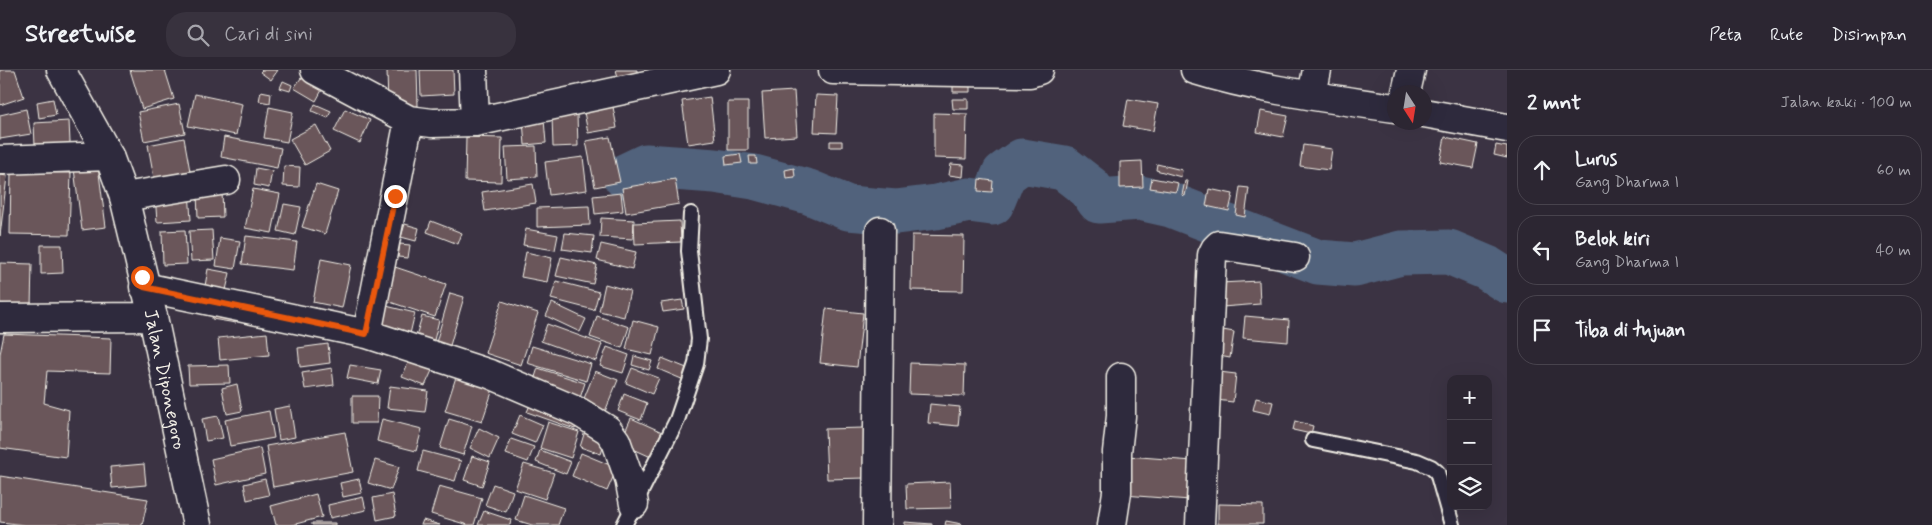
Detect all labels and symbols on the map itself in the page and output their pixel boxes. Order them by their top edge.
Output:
north arrow [1387,85,1432,130]
route end [384,185,407,208]
route start [131,266,154,289]
street label: Jalan Diponegoro [138,307,192,452]

